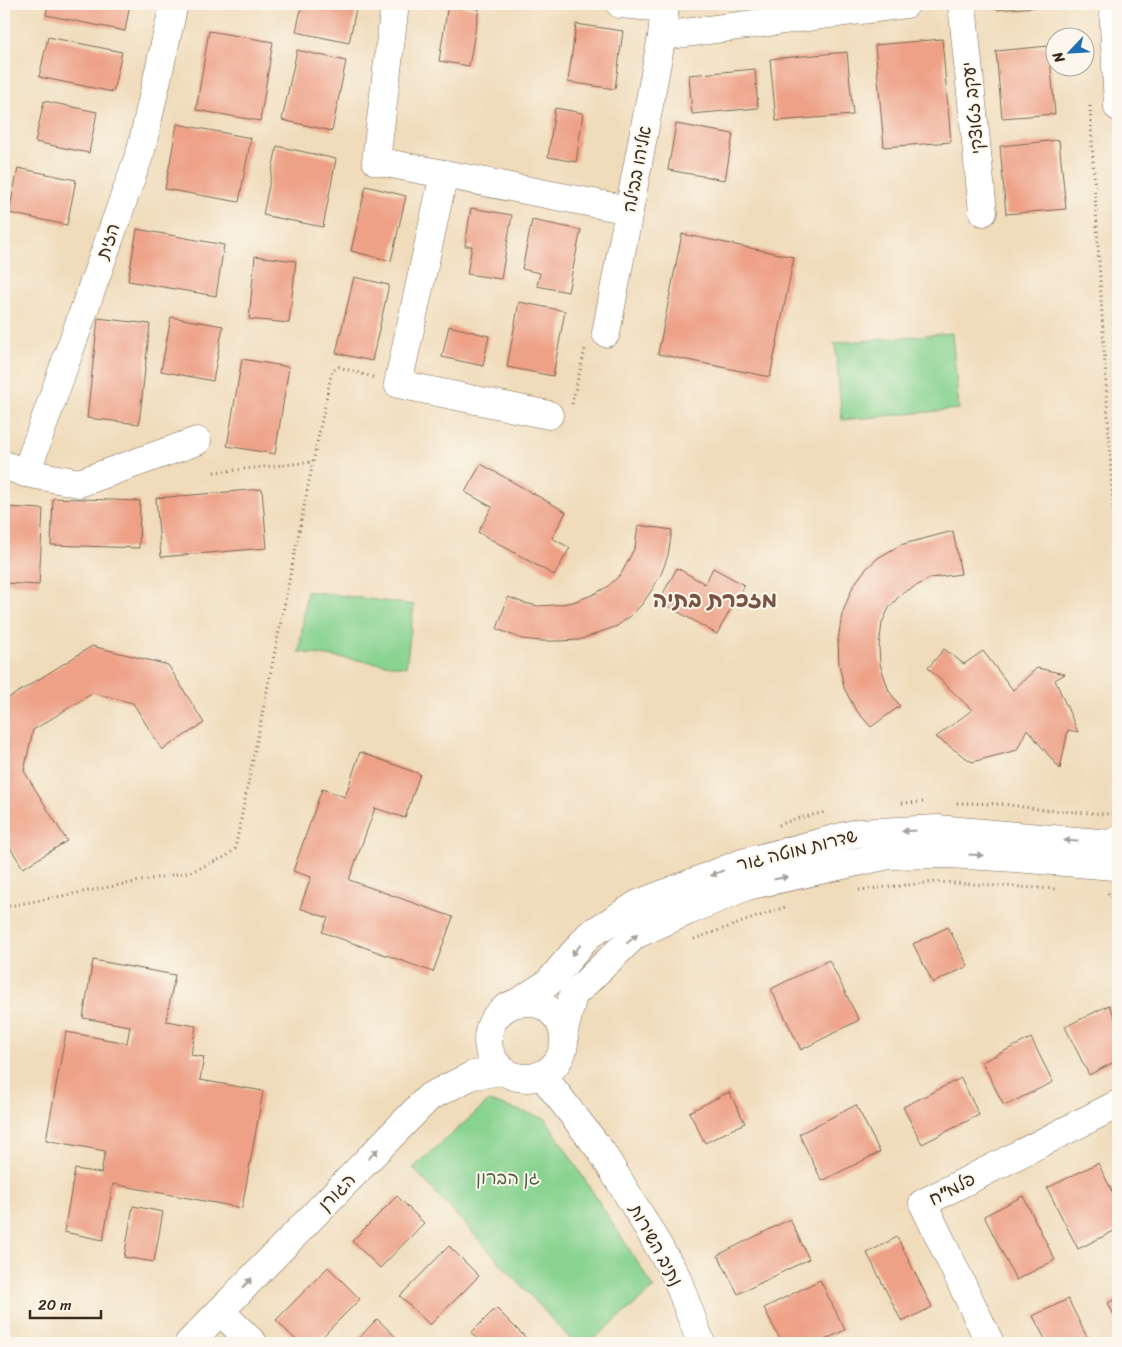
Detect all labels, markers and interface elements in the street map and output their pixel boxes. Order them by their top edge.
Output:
north arrow [1044,28,1094,78]
text: N [1045,47,1072,68]
street label: יעקב זטוצקי [952,60,994,156]
street label: אליהו בבילה [613,123,661,215]
street label: הזית [86,218,129,265]
district label: מזכרת בתיה [653,580,777,619]
street label: שדרות מוטה גור [733,819,861,881]
one-way arrow [900,827,916,835]
one-way arrow [1062,837,1078,845]
one-way arrow [968,852,984,860]
one-way arrow [710,869,724,877]
one-way arrow [774,874,790,882]
one-way arrow [625,934,638,945]
one-way arrow [571,943,582,956]
one-way arrow [367,1149,379,1161]
park label: גן הברון [476,1162,540,1194]
street label: פלמ"ח [923,1163,981,1215]
street label: הגורן [310,1165,364,1219]
street label: נתיב השירות [620,1197,692,1292]
one-way arrow [241,1277,253,1289]
scale bar [30,1287,101,1319]
text: 20 m [38,1292,72,1318]

